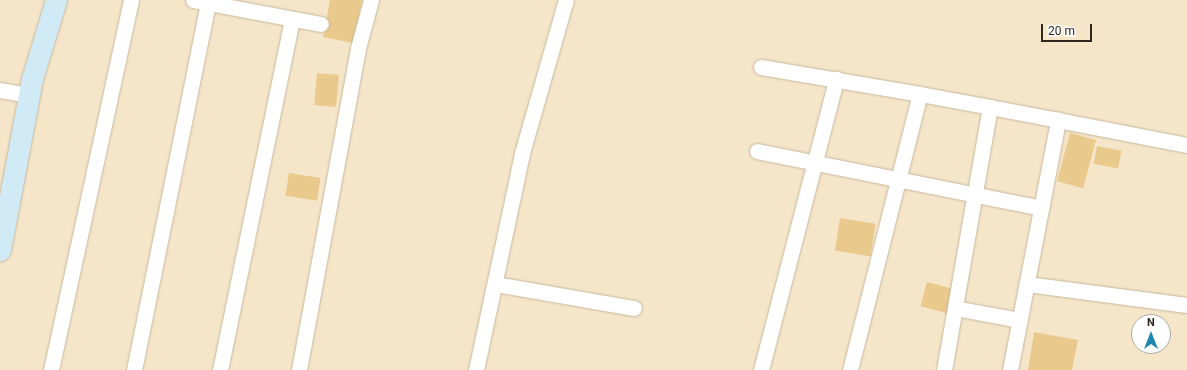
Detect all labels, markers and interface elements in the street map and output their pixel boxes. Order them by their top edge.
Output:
scale bar [1043,16,1094,42]
text: 20 m [1048,24,1075,38]
north arrow [1131,314,1171,354]
text: N [1147,316,1155,329]

